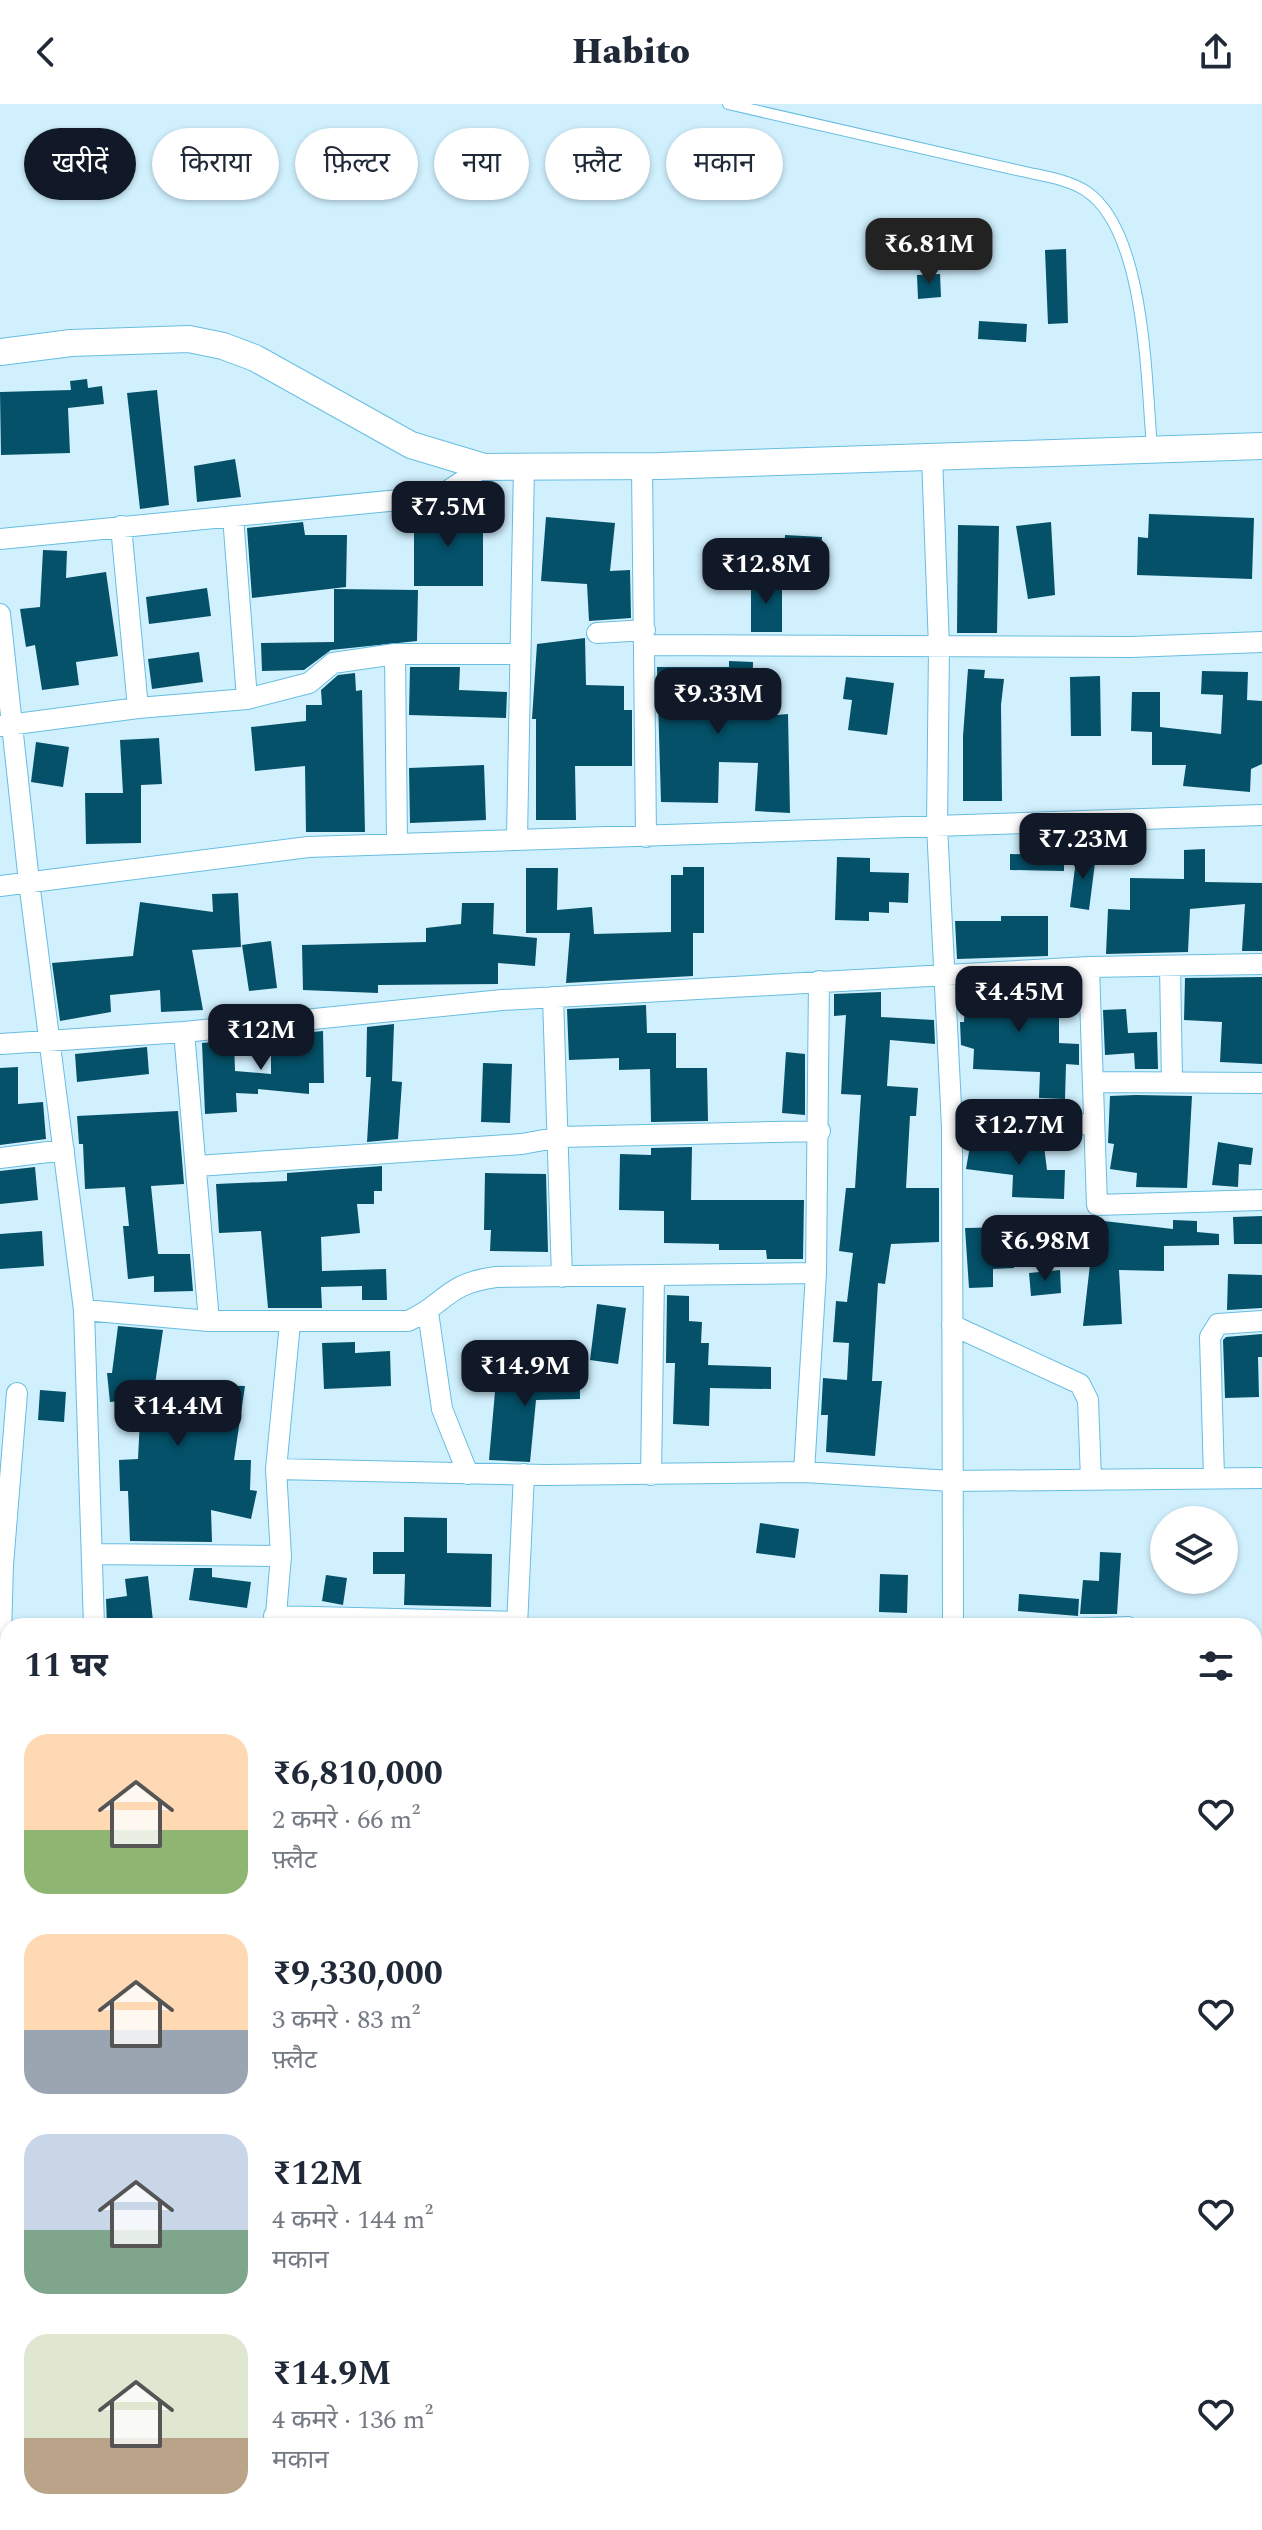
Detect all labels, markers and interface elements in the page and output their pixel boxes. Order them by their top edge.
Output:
text: Habito [572,25,690,80]
icon: back [24,30,68,74]
icon: share [1194,30,1238,74]
chip: खरीदें [24,128,136,200]
chip: किराया [152,128,279,200]
chip: फ़िल्टर [295,128,418,200]
chip: नया [434,128,529,200]
chip: फ़्लैट [545,128,650,200]
chip: मकान [666,128,783,200]
pin: ₹6.81M [864,218,994,286]
text: ₹6.81M [883,224,975,264]
pin: ₹7.5M [392,481,504,549]
text: ₹7.5M [410,487,486,527]
pin: ₹12.8M [701,538,831,606]
text: ₹12.8M [720,544,812,584]
pin: ₹9.33M [653,668,783,736]
text: ₹9.33M [672,674,764,714]
pin: ₹7.23M [1018,813,1148,881]
text: ₹7.23M [1037,819,1129,859]
pin: ₹4.45M [954,966,1084,1034]
text: ₹4.45M [973,972,1065,1012]
pin: ₹12M [214,1004,308,1072]
text: ₹12M [226,1010,296,1050]
pin: ₹12.7M [954,1099,1084,1167]
text: ₹12.7M [973,1105,1065,1145]
pin: ₹6.98M [980,1215,1110,1283]
text: ₹6.98M [999,1221,1091,1261]
pin: ₹14.9M [460,1340,590,1408]
text: ₹14.9M [479,1346,571,1386]
pin: ₹14.4M [113,1380,243,1448]
text: ₹14.4M [132,1386,224,1426]
map controls [1150,1506,1238,1594]
button: layers [1150,1506,1238,1594]
text: 11 घर [24,1640,108,1692]
icon: filters [1194,1644,1238,1688]
text: ₹6,810,000 [272,1748,443,1800]
icon: home [88,1766,184,1862]
icon: heart [1194,1792,1238,1836]
text: 2 कमरे · 66 m² [272,1800,420,1840]
text: फ़्लैट [272,1840,317,1880]
text: ₹9,330,000 [272,1948,443,2000]
icon: home [88,1966,184,2062]
icon: heart [1194,1992,1238,2036]
text: 3 कमरे · 83 m² [272,2000,420,2040]
text: फ़्लैट [272,2040,317,2080]
text: ₹12M [272,2148,363,2200]
icon: home [88,2166,184,2262]
icon: heart [1194,2192,1238,2236]
text: 4 कमरे · 144 m² [272,2200,433,2240]
text: मकान [272,2240,329,2280]
text: ₹14.9M [272,2348,391,2400]
icon: home [88,2366,184,2462]
icon: heart [1194,2392,1238,2436]
text: 4 कमरे · 136 m² [272,2400,433,2440]
text: मकान [272,2440,329,2480]

